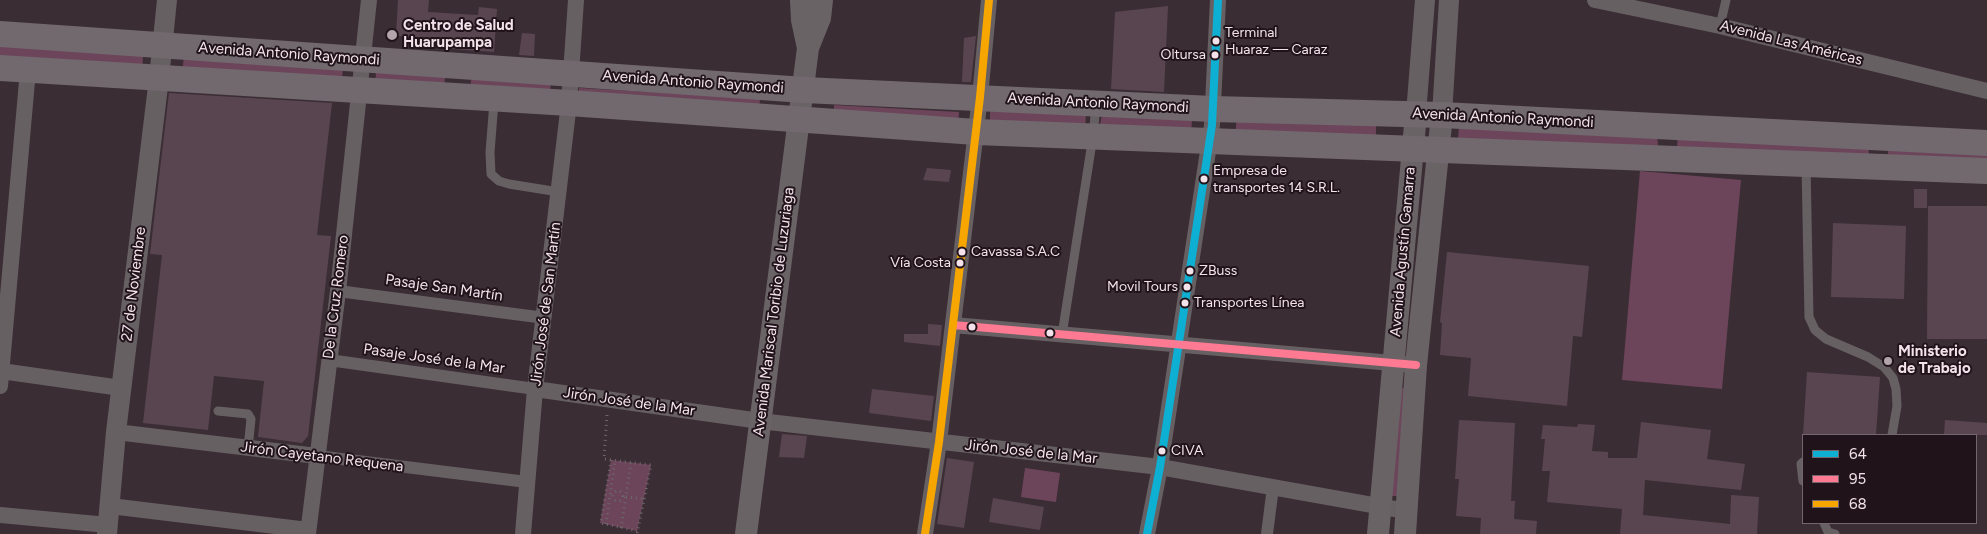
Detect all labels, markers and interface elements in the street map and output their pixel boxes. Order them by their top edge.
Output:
place label: Centro de Salud Huarupampa [403,17,514,52]
street label: Avenida Las Américas [1718,17,1864,69]
place label: Terminal Huaraz — Caraz [1225,25,1328,58]
marker: Centro de Salud Huarupampa [385,28,399,42]
marker: Terminal Huaraz — Caraz [1211,36,1221,46]
street label: Avenida Antonio Raymondi [198,39,380,69]
place label: Oltursa [1161,47,1206,63]
marker: Oltursa [1210,50,1220,60]
street label: Avenida Antonio Raymondi [602,67,784,97]
street label: Avenida Antonio Raymondi [1007,89,1189,117]
street label: Avenida Antonio Raymondi [1412,104,1594,132]
place label: Empresa de transportes 14 S.R.L. [1213,163,1340,196]
street label: Avenida Agustín Gamarra [1387,166,1419,338]
marker: Empresa de transportes 14 S.R.L. [1199,174,1209,184]
street label: Avenida Mariscal Toribio de Luzuriaga [750,186,798,438]
street label: Jirón José de San Martín [527,221,565,387]
street label: 27 de Noviembre [118,226,150,342]
street label: De la Cruz Romero [319,234,353,360]
place label: Cavassa S.A.C [971,244,1060,260]
marker: Cavassa S.A.C [957,247,967,257]
place label: Vía Costa [890,255,951,271]
marker: Vía Costa [955,258,965,268]
place label: ZBuss [1199,263,1237,279]
marker: ZBuss [1185,266,1195,276]
street label: Pasaje San Martín [384,271,504,305]
place label: Movil Tours [1107,279,1178,295]
marker: Movil Tours [1182,282,1192,292]
place label: Transportes Línea [1194,295,1304,311]
marker: Transportes Línea [1180,298,1190,308]
unlabelled marker [967,322,977,332]
unlabelled marker [1045,328,1055,338]
street label: Pasaje José de la Mar [362,340,506,378]
place label: Ministerio de Trabajo [1898,343,1971,378]
marker: Ministerio de Trabajo [1882,355,1894,367]
street label: Jirón José de la Mar [562,384,696,420]
legend [1802,434,1977,524]
street label: Jirón José de la Mar [964,436,1098,468]
street label: Jirón Cayetano Requena [239,438,405,476]
place label: CIVA [1171,443,1203,459]
text: 64 [1849,445,1867,463]
marker: CIVA [1157,446,1167,456]
text: 95 [1849,470,1866,488]
text: 68 [1849,495,1867,513]

